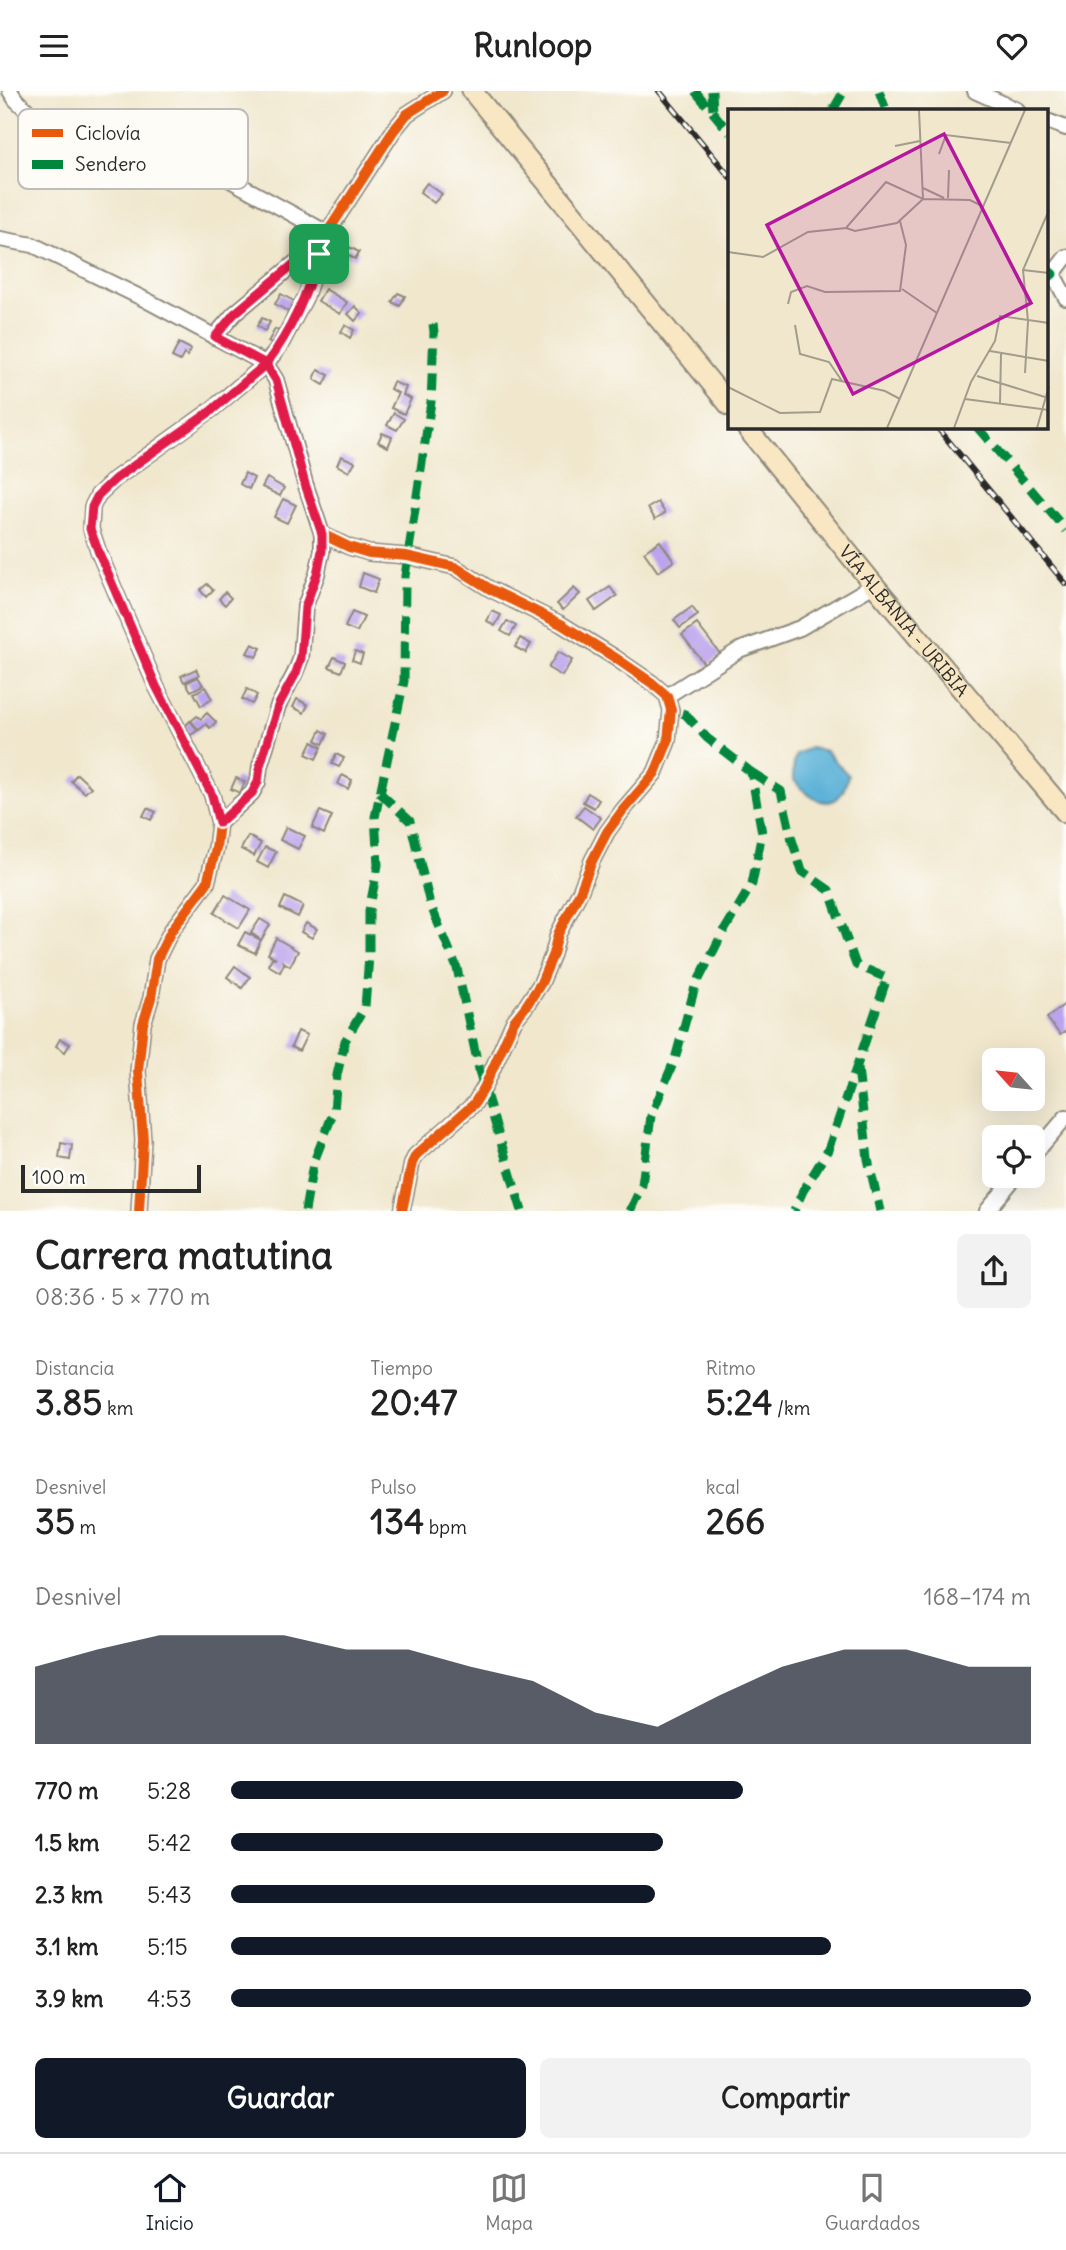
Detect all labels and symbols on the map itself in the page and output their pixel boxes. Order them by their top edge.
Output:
legend [18,109,248,189]
inset map [728,109,1048,429]
text: Ciclovía [75,121,141,145]
text: Sendero [75,152,146,176]
pin [289,224,349,284]
street label: VÍA ALBANIA - URIBIA [834,540,974,701]
north arrow [982,1048,1045,1111]
scale bar [21,1161,201,1193]

